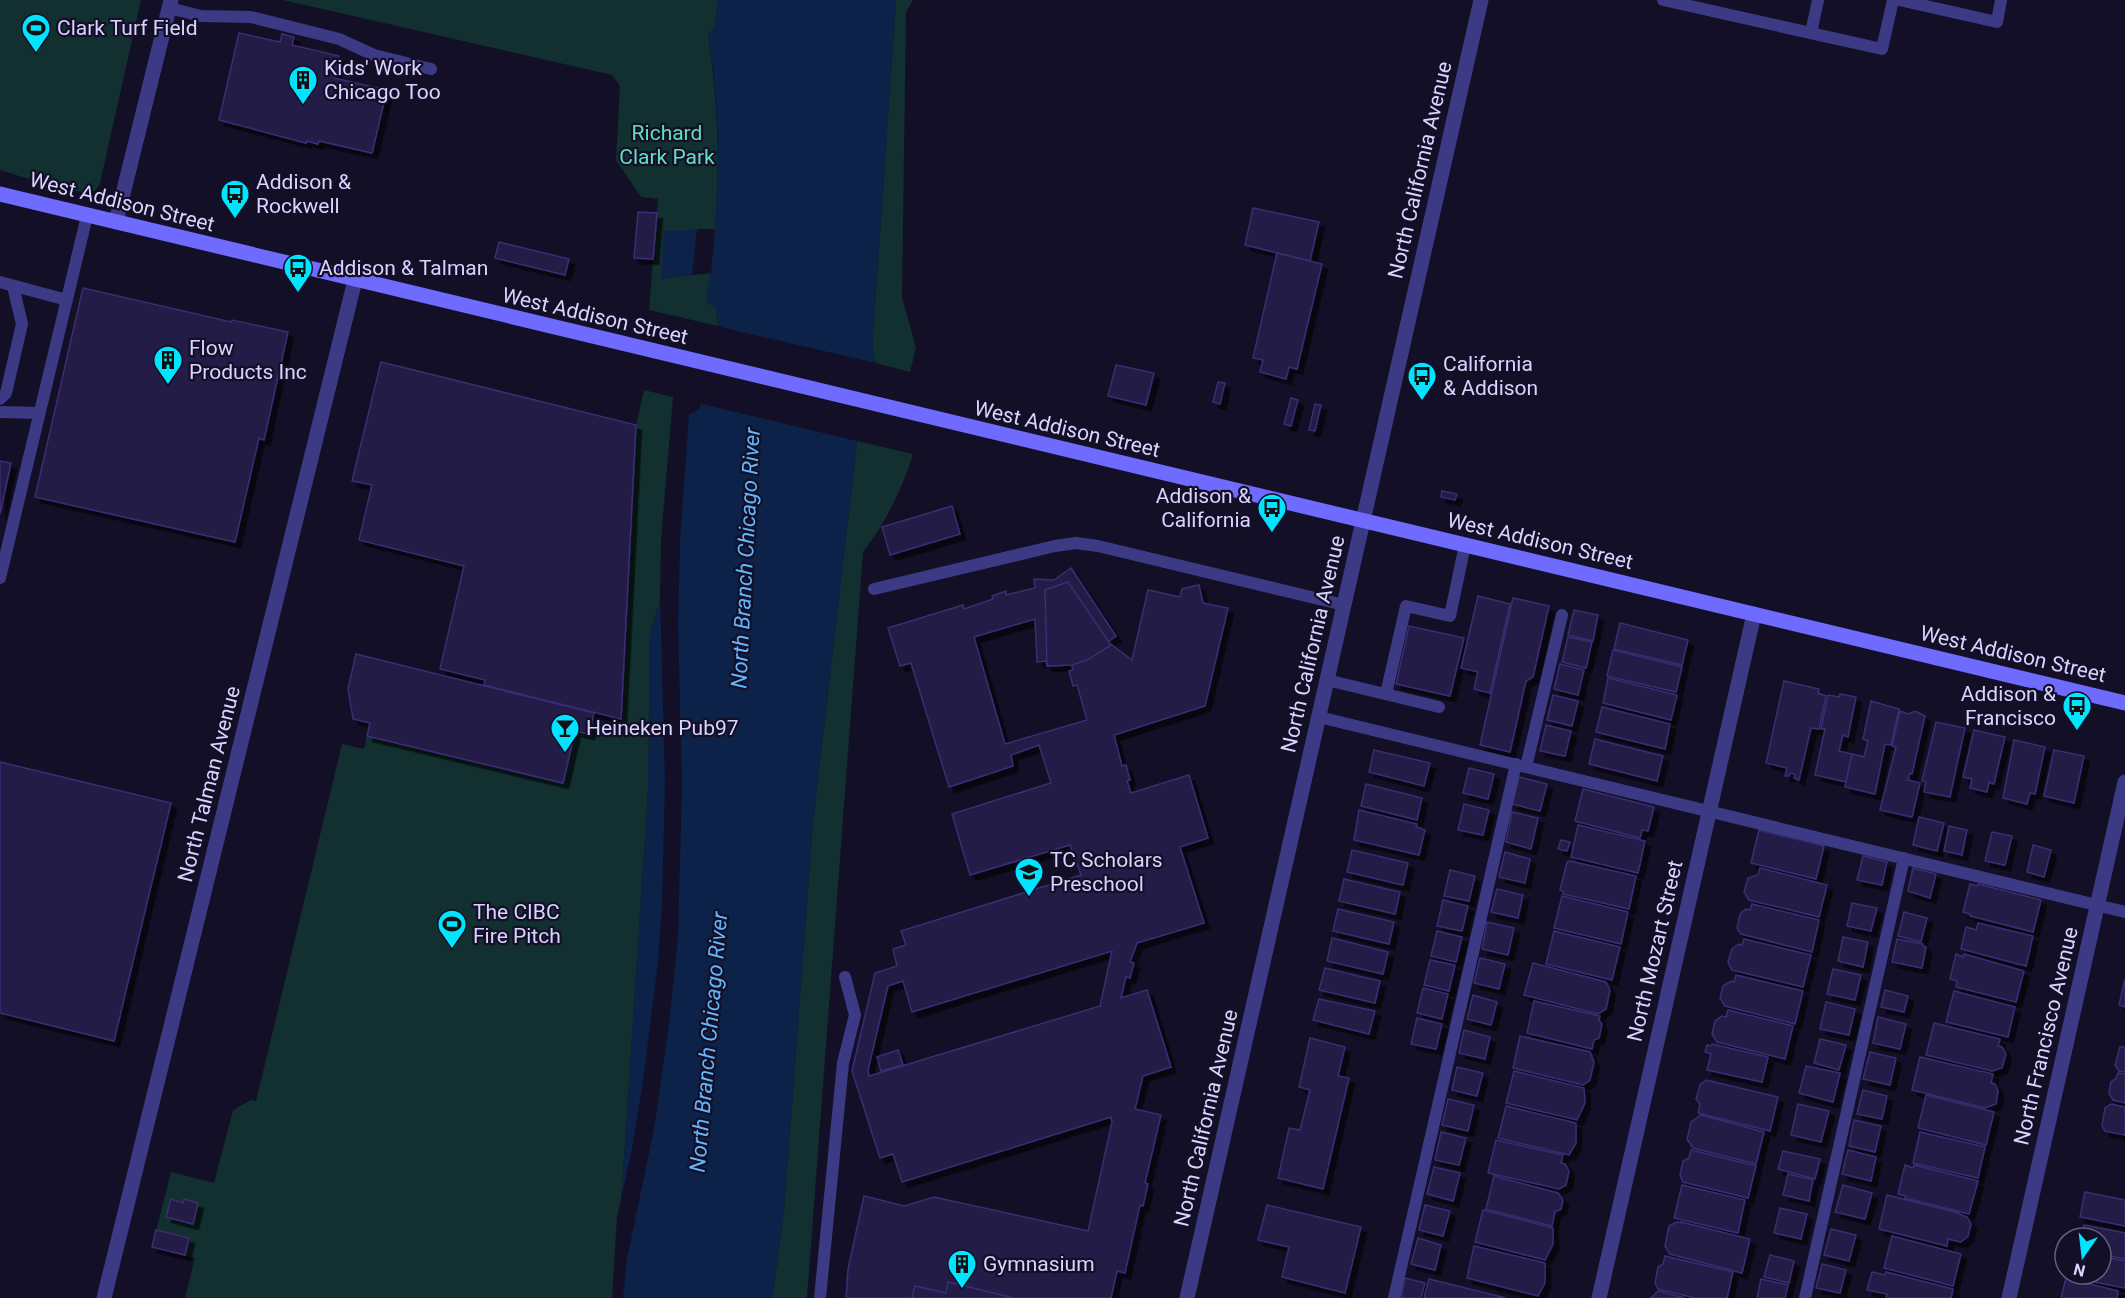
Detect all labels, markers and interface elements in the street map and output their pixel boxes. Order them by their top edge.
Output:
sports icon: Clark Turf Field [20,12,52,54]
place label: Clark Turf Field [57,16,197,40]
place label: Kids' Work Chicago Too [324,56,441,104]
street label: North California Avenue [1383,59,1457,281]
building icon: Kids' Work Chicago Too [287,64,319,106]
park label: Richard Clark Park [619,121,715,169]
street label: West Addison Street [27,167,217,237]
place label: Addison & Rockwell [256,170,351,218]
bus stop icon: Addison & Rockwell [219,178,251,220]
bus stop icon: Addison & Talman [282,252,314,294]
place label: Addison & Talman [319,256,488,280]
street label: West Addison Street [500,283,690,349]
place label: Flow Products Inc [189,336,307,384]
building icon: Flow Products Inc [152,344,184,386]
place label: California & Addison [1443,352,1538,400]
bus stop icon: California & Addison [1406,360,1438,402]
street label: West Addison Street [972,396,1162,462]
water label: North Branch Chicago River [726,426,765,689]
place label: Addison & California [1156,484,1251,532]
bus stop icon: Addison & California [1256,492,1288,534]
street label: West Addison Street [1445,508,1635,574]
street label: North California Avenue [1276,533,1350,755]
street label: West Addison Street [1918,621,2108,687]
place label: Addison & Francisco [1961,682,2056,730]
street label: North Talman Avenue [173,684,245,884]
bus stop icon: Addison & Francisco [2061,690,2093,732]
bar icon: Heineken Pub97 [549,712,581,754]
place label: Heineken Pub97 [586,716,739,740]
place label: TC Scholars Preschool [1050,848,1163,896]
school or university icon: TC Scholars Preschool [1013,856,1045,898]
street label: North Mozart Street [1622,858,1688,1044]
place label: The CIBC Fire Pitch [473,900,561,948]
sports icon: The CIBC Fire Pitch [436,908,468,950]
water label: North Branch Chicago River [685,910,732,1173]
street label: North Francisco Avenue [2009,925,2083,1147]
street label: North California Avenue [1169,1007,1243,1229]
north arrow [2053,1226,2113,1286]
building icon: Gymnasium [946,1248,978,1290]
place label: Gymnasium [983,1252,1095,1276]
text: N [2072,1259,2087,1281]

